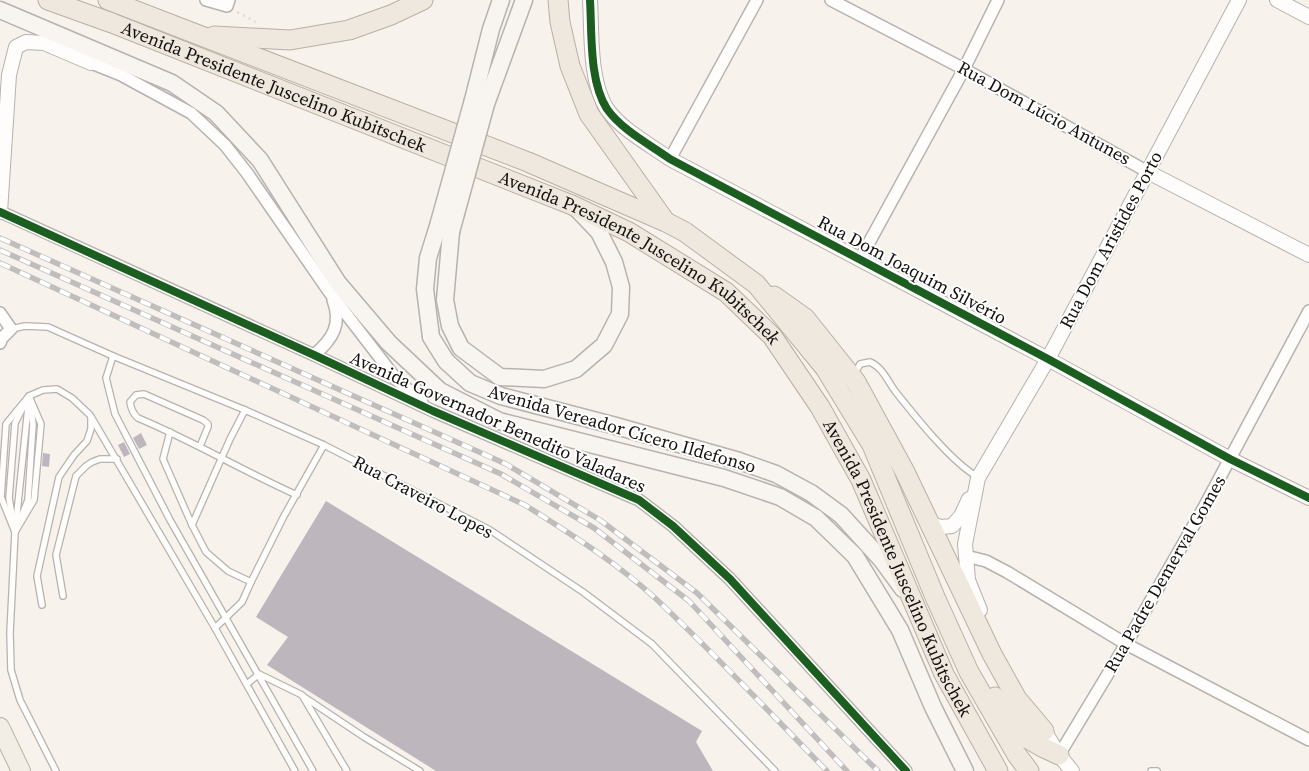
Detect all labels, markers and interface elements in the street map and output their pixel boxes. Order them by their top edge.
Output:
street label: Avenida Presidente Juscelino Kubitschek [118,15,430,158]
street label: Rua Dom Lúcio Antunes [953,55,1135,171]
street label: Rua Dom Aristides Porto [1053,147,1168,333]
street label: Avenida Presidente Juscelino Kubitschek [495,164,787,349]
street label: Rua Dom Joaquim Silvério [813,209,1011,330]
street label: Avenida Governador Benedito Valadares [346,345,650,498]
street label: Avenida Vereador Cícero Ildefonso [485,378,759,479]
street label: Avenida Presidente Juscelino Kubitschek [817,414,978,721]
street label: Rua Craveiro Lopes [349,449,498,544]
street label: Rua Padre Demerval Gomes [1098,470,1232,677]

